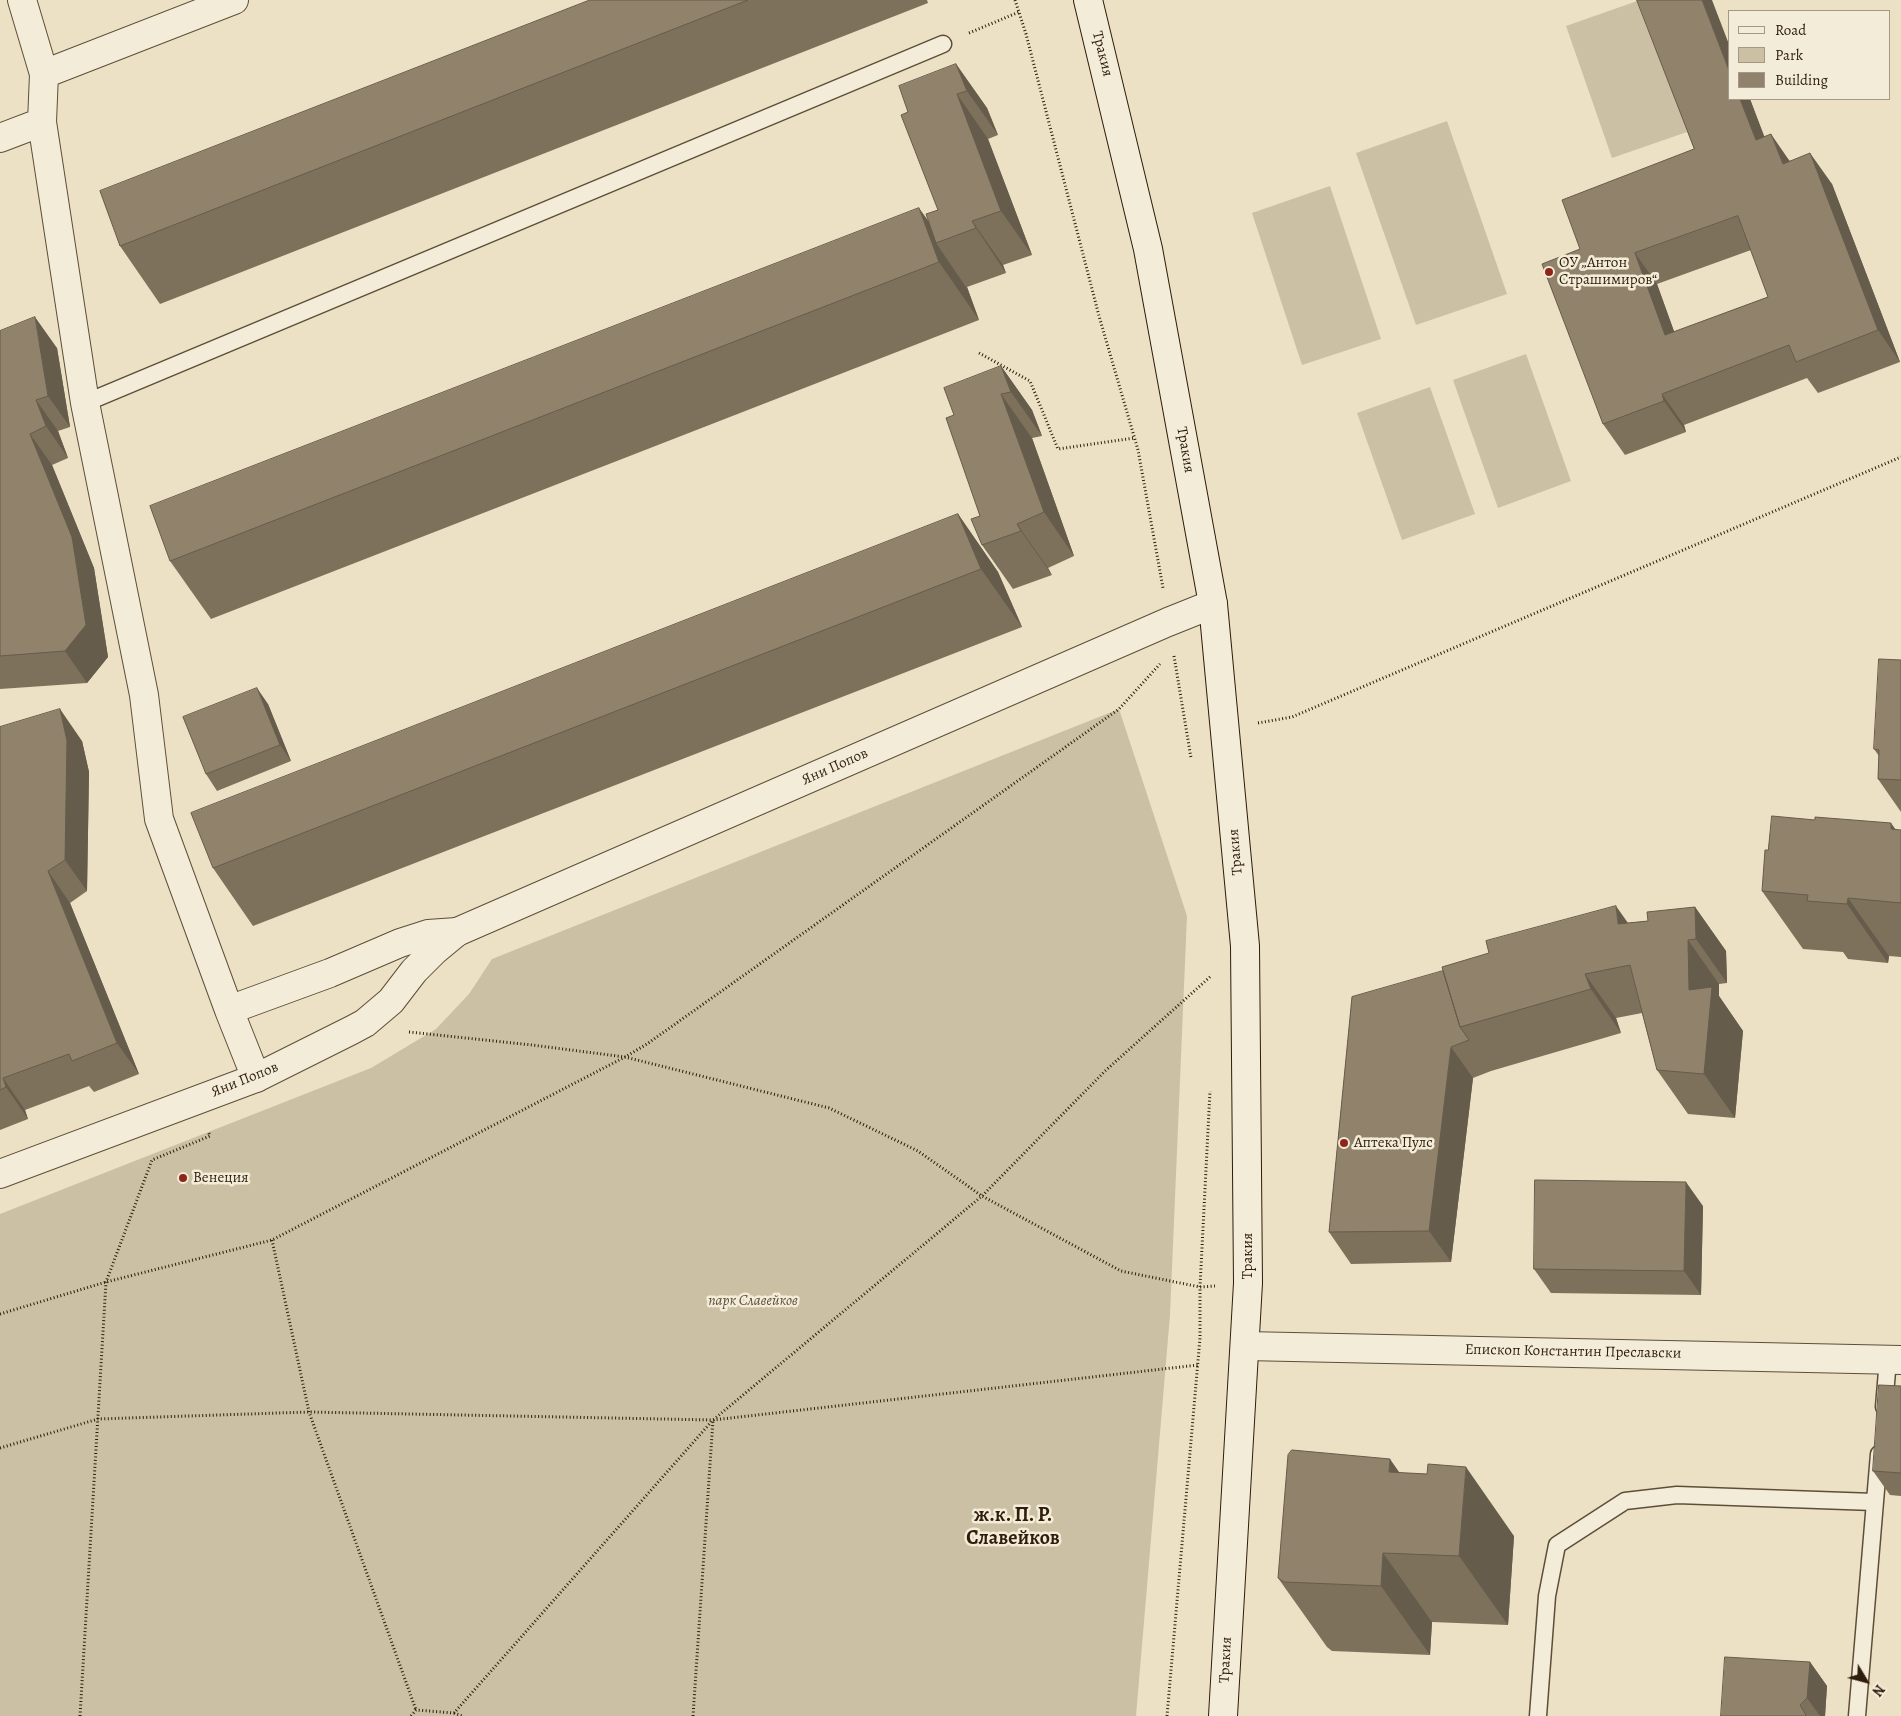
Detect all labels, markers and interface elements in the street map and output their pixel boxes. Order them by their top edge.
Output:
legend [1728,10,1891,100]
text: Road [1775,20,1806,40]
street label: Тракия [1088,29,1116,79]
text: Park [1775,45,1803,65]
text: Building [1775,70,1828,90]
place label: ОУ „Антон Страшимиров“ [1559,254,1657,289]
marker: ОУ „Антон Страшимиров“ [1543,266,1555,278]
street label: Тракия [1172,426,1198,474]
street label: Яни Попов [799,744,871,790]
street label: Тракия [1225,828,1247,876]
street label: Яни Попов [209,1058,281,1102]
place label: Аптека Пулс [1354,1134,1433,1152]
marker: Аптека Пулс [1338,1137,1350,1149]
place label: Венеция [193,1169,249,1187]
marker: Венеция [177,1172,189,1184]
street label: Тракия [1239,1233,1257,1279]
park label: парк Славейков [708,1292,798,1310]
street label: Епископ Константин Преславски [1465,1341,1681,1363]
district label: ж.к. П. Р. Славейков [966,1504,1060,1551]
street label: Тракия [1216,1636,1236,1684]
north arrow [1841,1656,1891,1706]
text: N [1868,1681,1889,1700]

